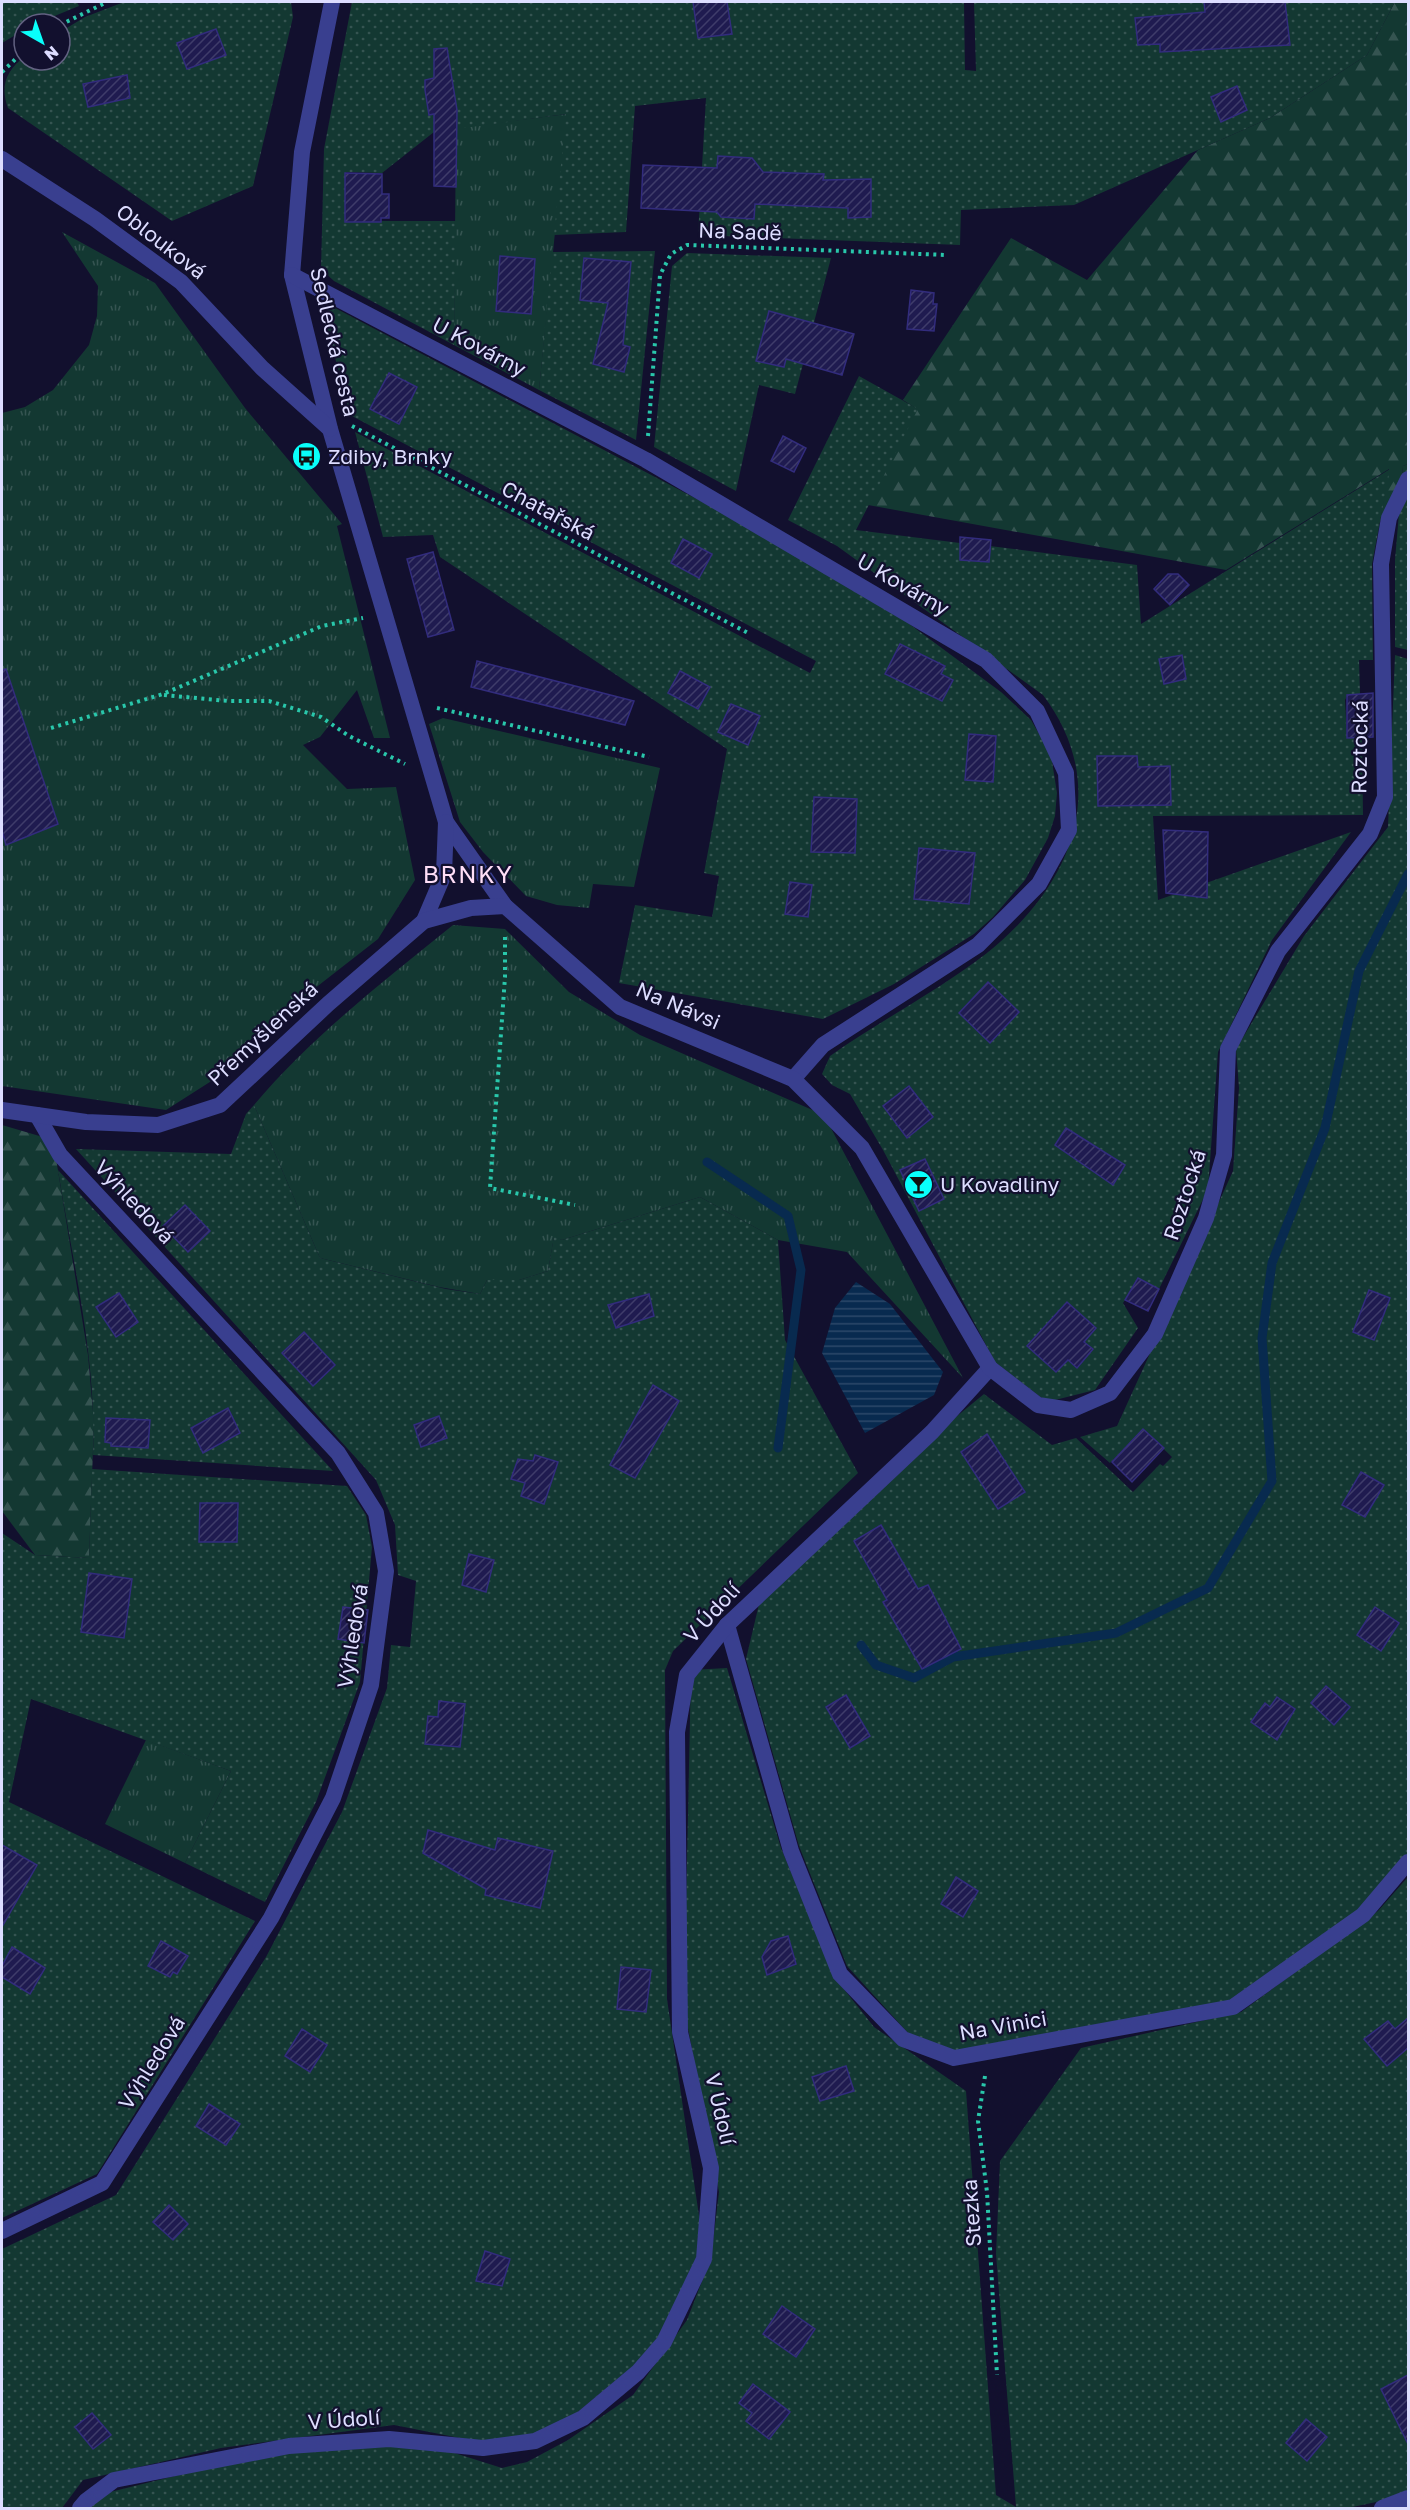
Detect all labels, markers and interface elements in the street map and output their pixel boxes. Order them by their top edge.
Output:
north arrow [12,12,72,72]
text: N [41,42,63,65]
street label: Oblouková [111,198,212,284]
street label: Na Sadě [698,217,782,245]
street label: Sedlecká cesta [305,265,365,419]
street label: U Kovárny [428,311,531,382]
bus stop icon: Zdiby, Brnky [291,441,323,473]
place label: Zdiby, Brnky [328,443,453,469]
street label: Chatařská [497,475,600,546]
street label: U Kovárny [853,547,954,621]
street label: Roztocká [1345,700,1373,794]
district label: BRNKY [423,859,513,888]
street label: Přemyšlenská [202,976,323,1091]
street label: Na Návsi [632,976,724,1034]
street label: Roztocká [1157,1146,1211,1243]
street label: Výhledová [89,1154,180,1249]
bar icon: U Kovadliny [903,1169,935,1201]
place label: U Kovadliny [940,1171,1060,1197]
street label: V Údolí [677,1576,746,1648]
street label: Výhledová [331,1582,373,1690]
street label: Na Vinici [957,2005,1049,2045]
street label: Výhledová [112,2011,190,2114]
street label: V Údolí [700,2071,742,2148]
street label: Stezka [956,2178,986,2248]
street label: V Údolí [307,2403,382,2434]

